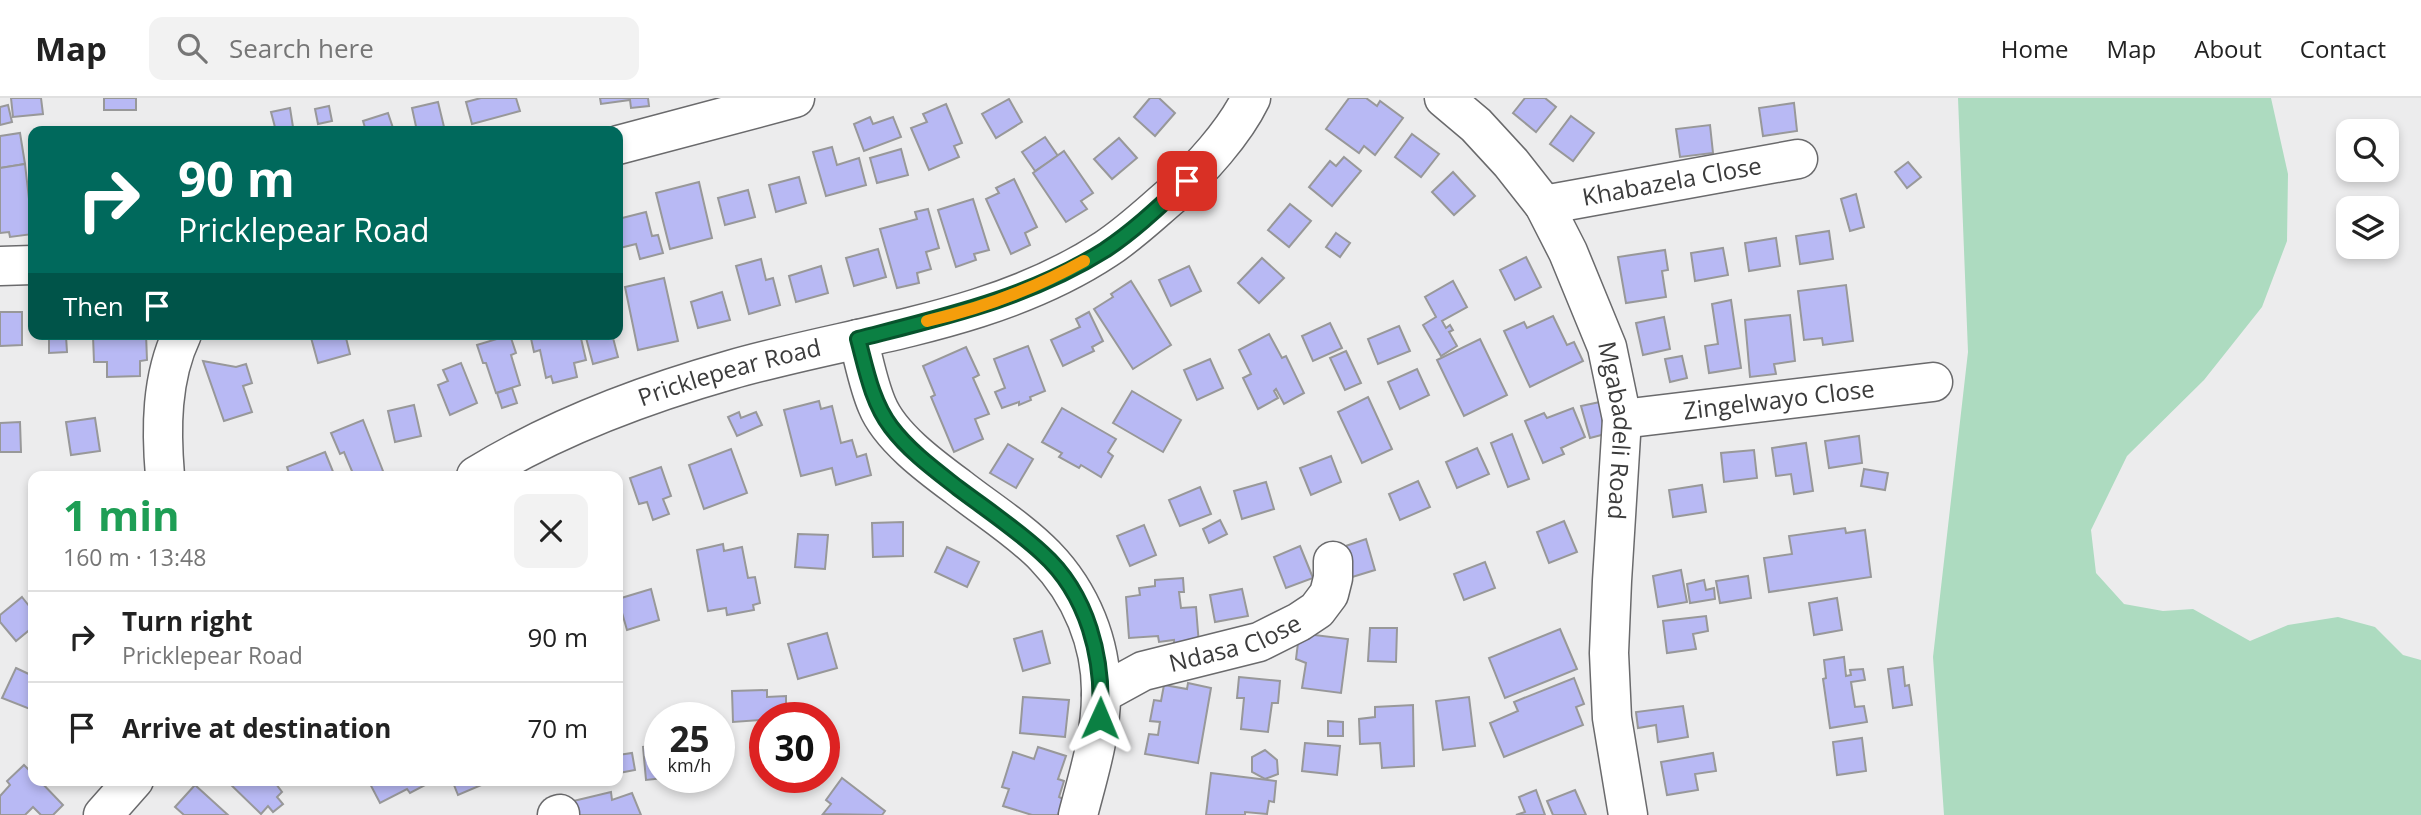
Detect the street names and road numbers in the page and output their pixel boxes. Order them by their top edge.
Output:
street label: Khabazela Close [1579,148,1764,213]
street label: Pricklepear Road [633,330,824,413]
street label: Mgabadeli Road [1591,338,1640,521]
street label: Zingelwayo Close [1681,371,1876,427]
street label: Ndasa Close [1165,606,1306,679]

